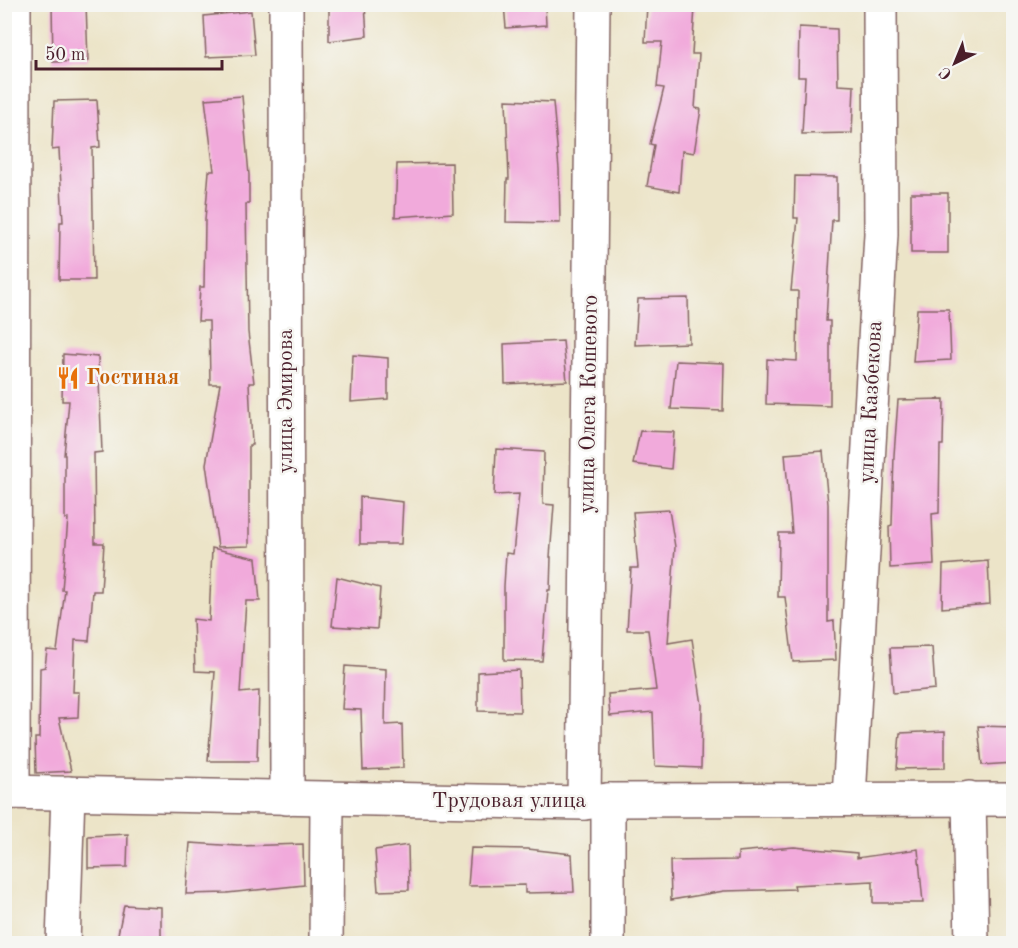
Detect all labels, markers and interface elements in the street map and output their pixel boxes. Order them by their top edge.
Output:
scale bar [36,33,222,71]
north arrow [925,33,985,93]
text: 50 m [45,46,85,64]
text: С [937,63,955,82]
street label: улица Олега Кошевого [576,294,602,514]
street label: улица Казбекова [856,320,886,484]
street label: улица Эмирова [275,328,297,473]
restaurant icon: Гостиная [55,365,81,391]
place label: Гостиная [86,367,179,389]
street label: Трудовая улица [432,790,586,812]

